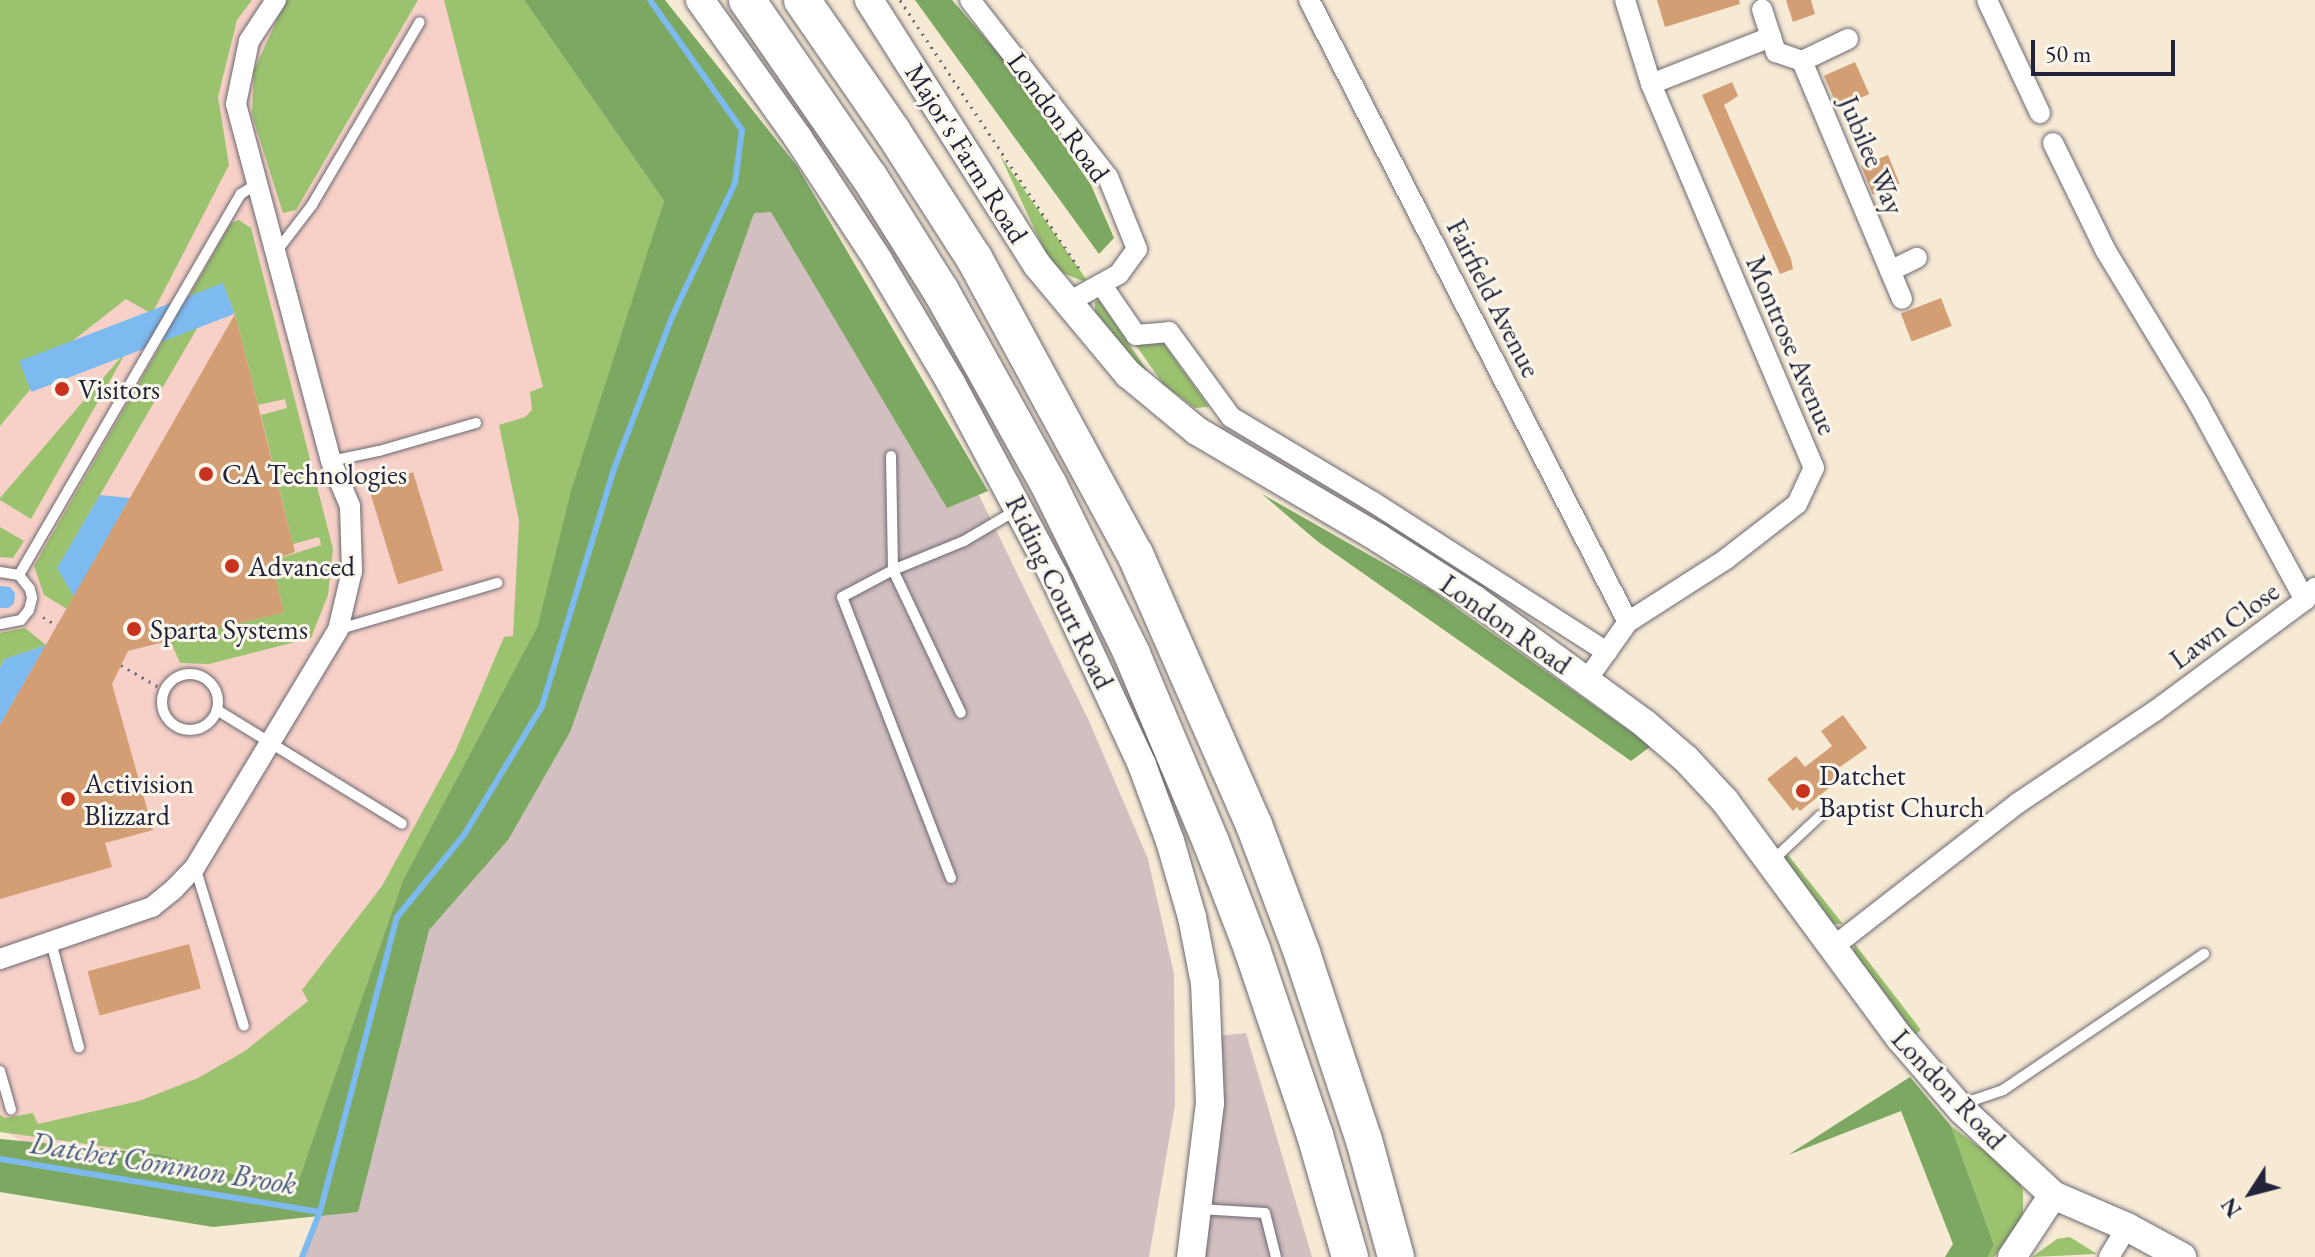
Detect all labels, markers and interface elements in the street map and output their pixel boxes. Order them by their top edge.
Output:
scale bar [2035,24,2179,74]
text: 50 m [2045,38,2092,69]
street label: London Road [1001,46,1117,188]
street label: Major's Farm Road [898,57,1036,249]
street label: Jubilee Way [1832,91,1912,219]
street label: Fairfield Avenue [1440,213,1548,383]
street label: Montrose Avenue [1739,250,1845,440]
place label: Visitors [78,372,160,406]
marker: Visitors [53,380,71,398]
place label: CA Technologies [222,457,407,491]
marker: CA Technologies [197,465,215,483]
street label: Riding Court Road [999,490,1121,694]
place label: Advanced [248,549,355,583]
marker: Advanced [223,557,241,575]
street label: London Road [1434,567,1578,681]
street label: Lawn Close [2163,574,2285,676]
place label: Sparta Systems [150,612,308,646]
marker: Sparta Systems [125,620,143,638]
place label: Datchet Baptist Church [1819,758,1984,824]
place label: Activision Blizzard [84,766,194,832]
marker: Datchet Baptist Church [1794,782,1812,800]
marker: Activision Blizzard [59,790,77,808]
street label: London Road [1885,1022,2013,1156]
water label: Datchet Common Brook [27,1125,299,1203]
north arrow [2211,1153,2291,1233]
text: N [2214,1192,2248,1223]

